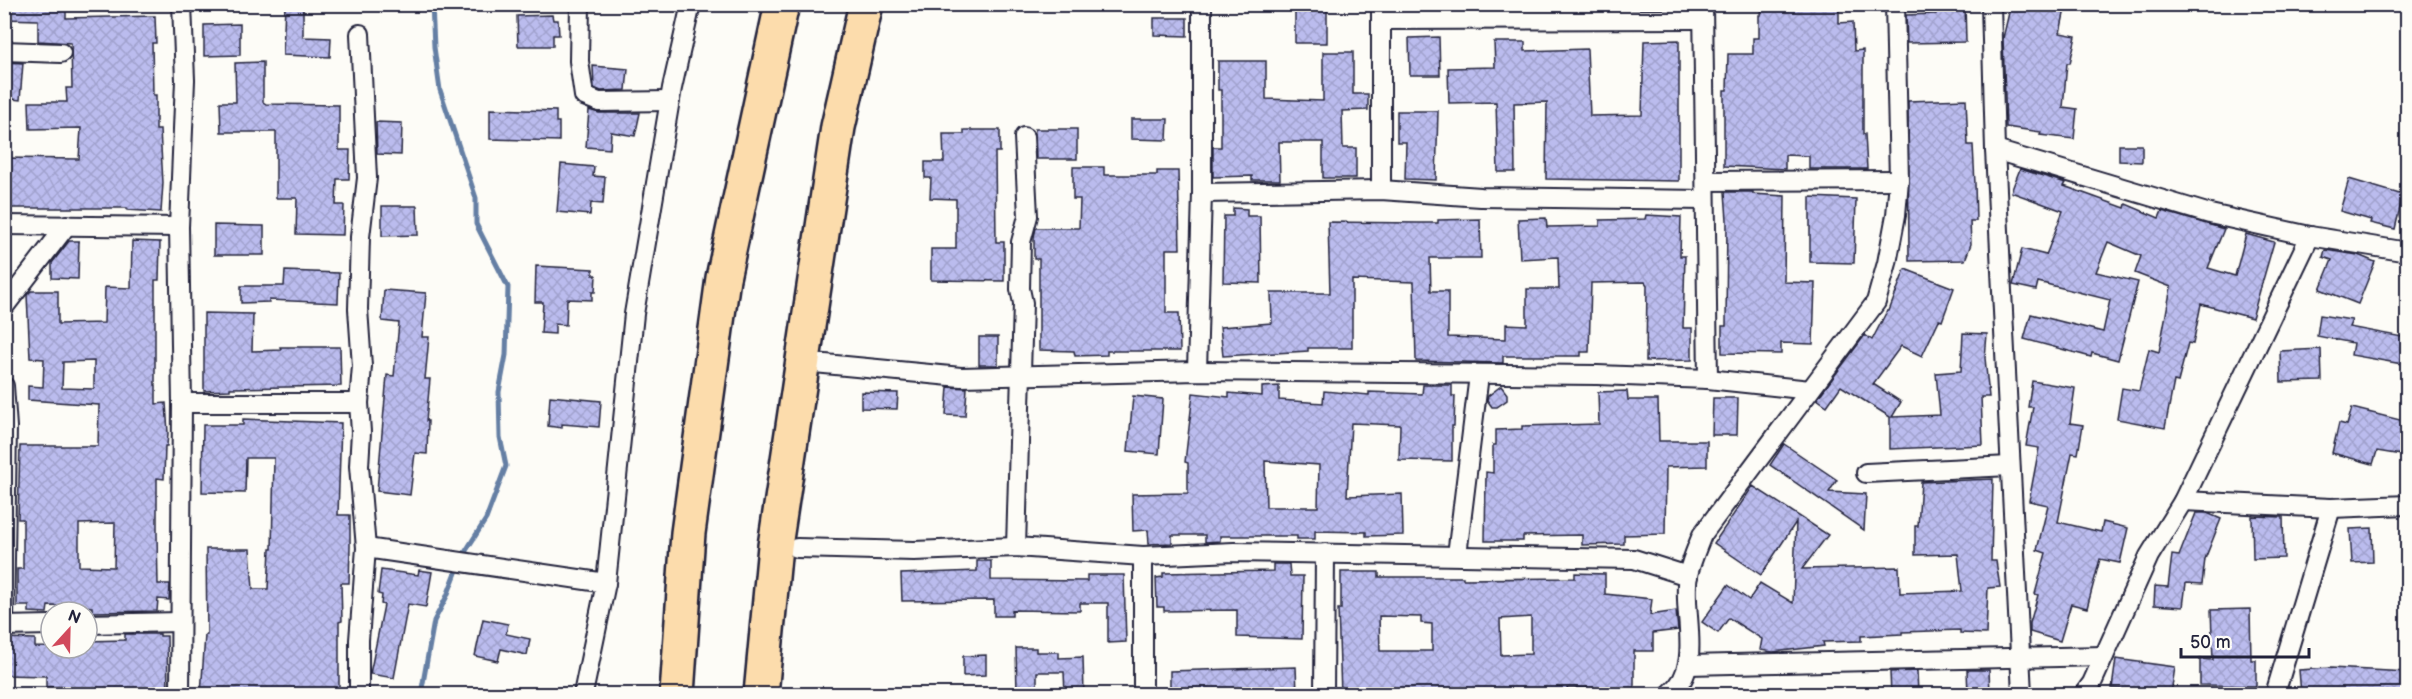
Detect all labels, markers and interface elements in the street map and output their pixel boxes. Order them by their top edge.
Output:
north arrow [39,600,99,660]
text: N [65,606,83,629]
scale bar [2181,621,2308,659]
text: 50 m [2190,632,2231,653]

